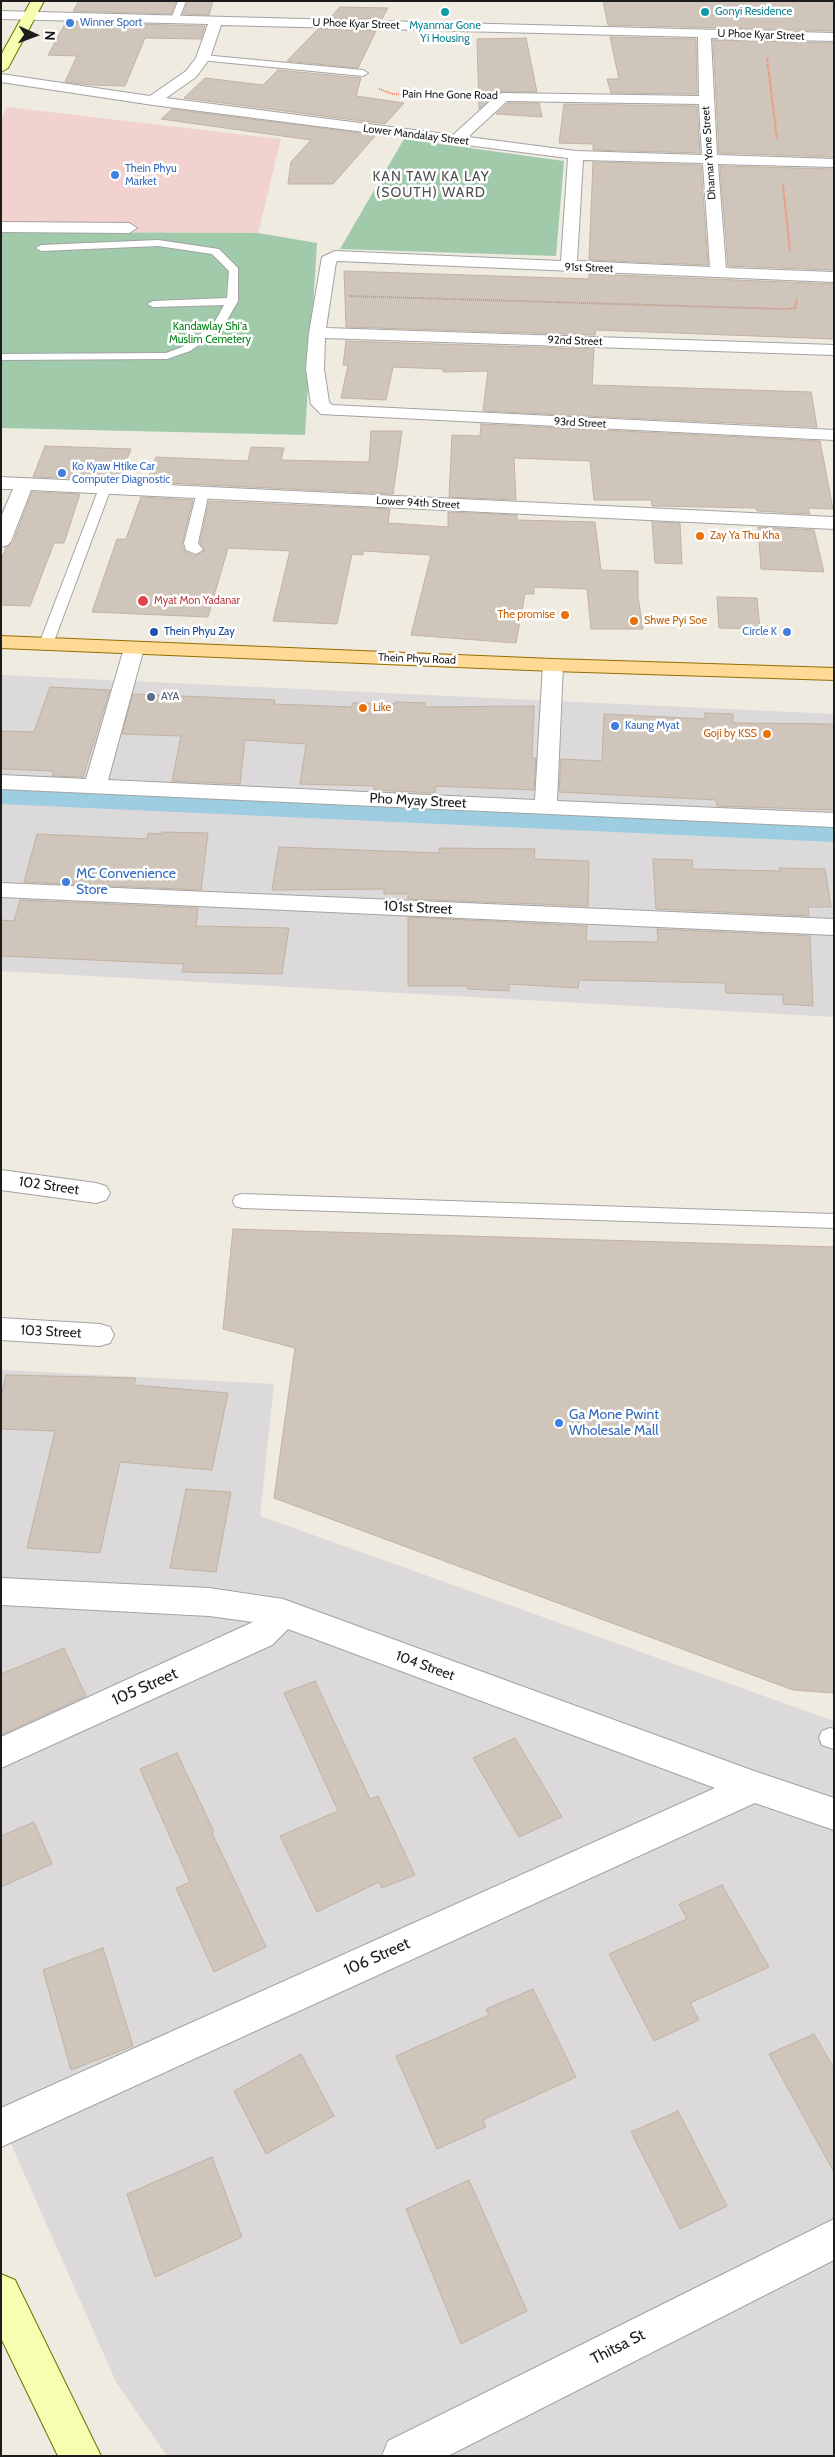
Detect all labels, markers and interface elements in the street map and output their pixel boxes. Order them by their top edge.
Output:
place label: Gonyi Residence [715,5,792,19]
marker: Myanmar Gone Yi Housing [439,6,451,18]
marker: Gonyi Residence [699,6,711,18]
north arrow [10,10,60,60]
place label: Winner Sport [80,16,142,30]
street label: U Phoe Kyar Street [312,16,400,32]
marker: Winner Sport [64,17,76,29]
place label: Myanmar Gone Yi Housing [409,19,481,45]
street label: U Phoe Kyar Street [717,27,805,43]
text: N [41,30,59,41]
street label: Pain Hne Gone Road [402,88,498,102]
street label: Dhamar Yone Street [699,106,719,200]
street label: Lower Mandalay Street [362,122,470,148]
place label: Thein Phyu Market [125,162,177,188]
marker: Thein Phyu Market [109,169,121,181]
district label: KAN TAW KA LAY (SOUTH) WARD [371,169,491,202]
street label: 91st Street [564,261,614,275]
park label: Kandawlay Shi'a Muslim Cemetery [169,320,251,346]
street label: 92nd Street [547,333,603,349]
street label: 93rd Street [553,415,607,431]
place label: Ko Kyaw Htike Car Computer Diagnostic [72,460,170,486]
marker: Ko Kyaw Htike Car Computer Diagnostic [56,467,68,479]
street label: Lower 94th Street [376,494,460,512]
place label: Zay Ya Thu Kha [710,529,780,543]
marker: Zay Ya Thu Kha [694,530,706,542]
marker: Myat Mon Yadanar [136,594,150,608]
place label: Myat Mon Yadanar [154,594,240,608]
place label: The promise [497,608,555,622]
marker: The promise [559,609,571,621]
place label: Shwe Pyi Soe [644,614,707,628]
marker: Shwe Pyi Soe [628,615,640,627]
place label: Thein Phyu Zay [164,625,235,639]
place label: Circle K [742,625,777,639]
marker: Thein Phyu Zay [148,626,160,638]
marker: Circle K [781,626,793,638]
street label: Thein Phyu Road [378,651,456,667]
place label: AYA [161,690,179,704]
marker: AYA [145,691,157,703]
place label: Like [373,701,391,715]
marker: Like [357,702,369,714]
place label: Kaung Myat [625,719,679,733]
marker: Kaung Myat [609,720,621,732]
place label: Goji by KSS [703,727,757,741]
marker: Goji by KSS [761,728,773,740]
street label: Pho Myay Street [369,790,467,812]
place label: MC Convenience Store [76,866,176,899]
marker: MC Convenience Store [60,876,72,888]
street label: 101st Street [383,898,453,918]
street label: 102 Street [18,1173,80,1199]
street label: 103 Street [20,1322,82,1342]
place label: Ga Mone Pwint Wholesale Mall [569,1407,659,1440]
marker: Ga Mone Pwint Wholesale Mall [553,1417,565,1429]
street label: 104 Street [393,1648,457,1684]
street label: 105 Street [109,1664,181,1710]
street label: 106 Street [341,1934,413,1980]
street label: Thitsa St [588,2325,648,2369]

